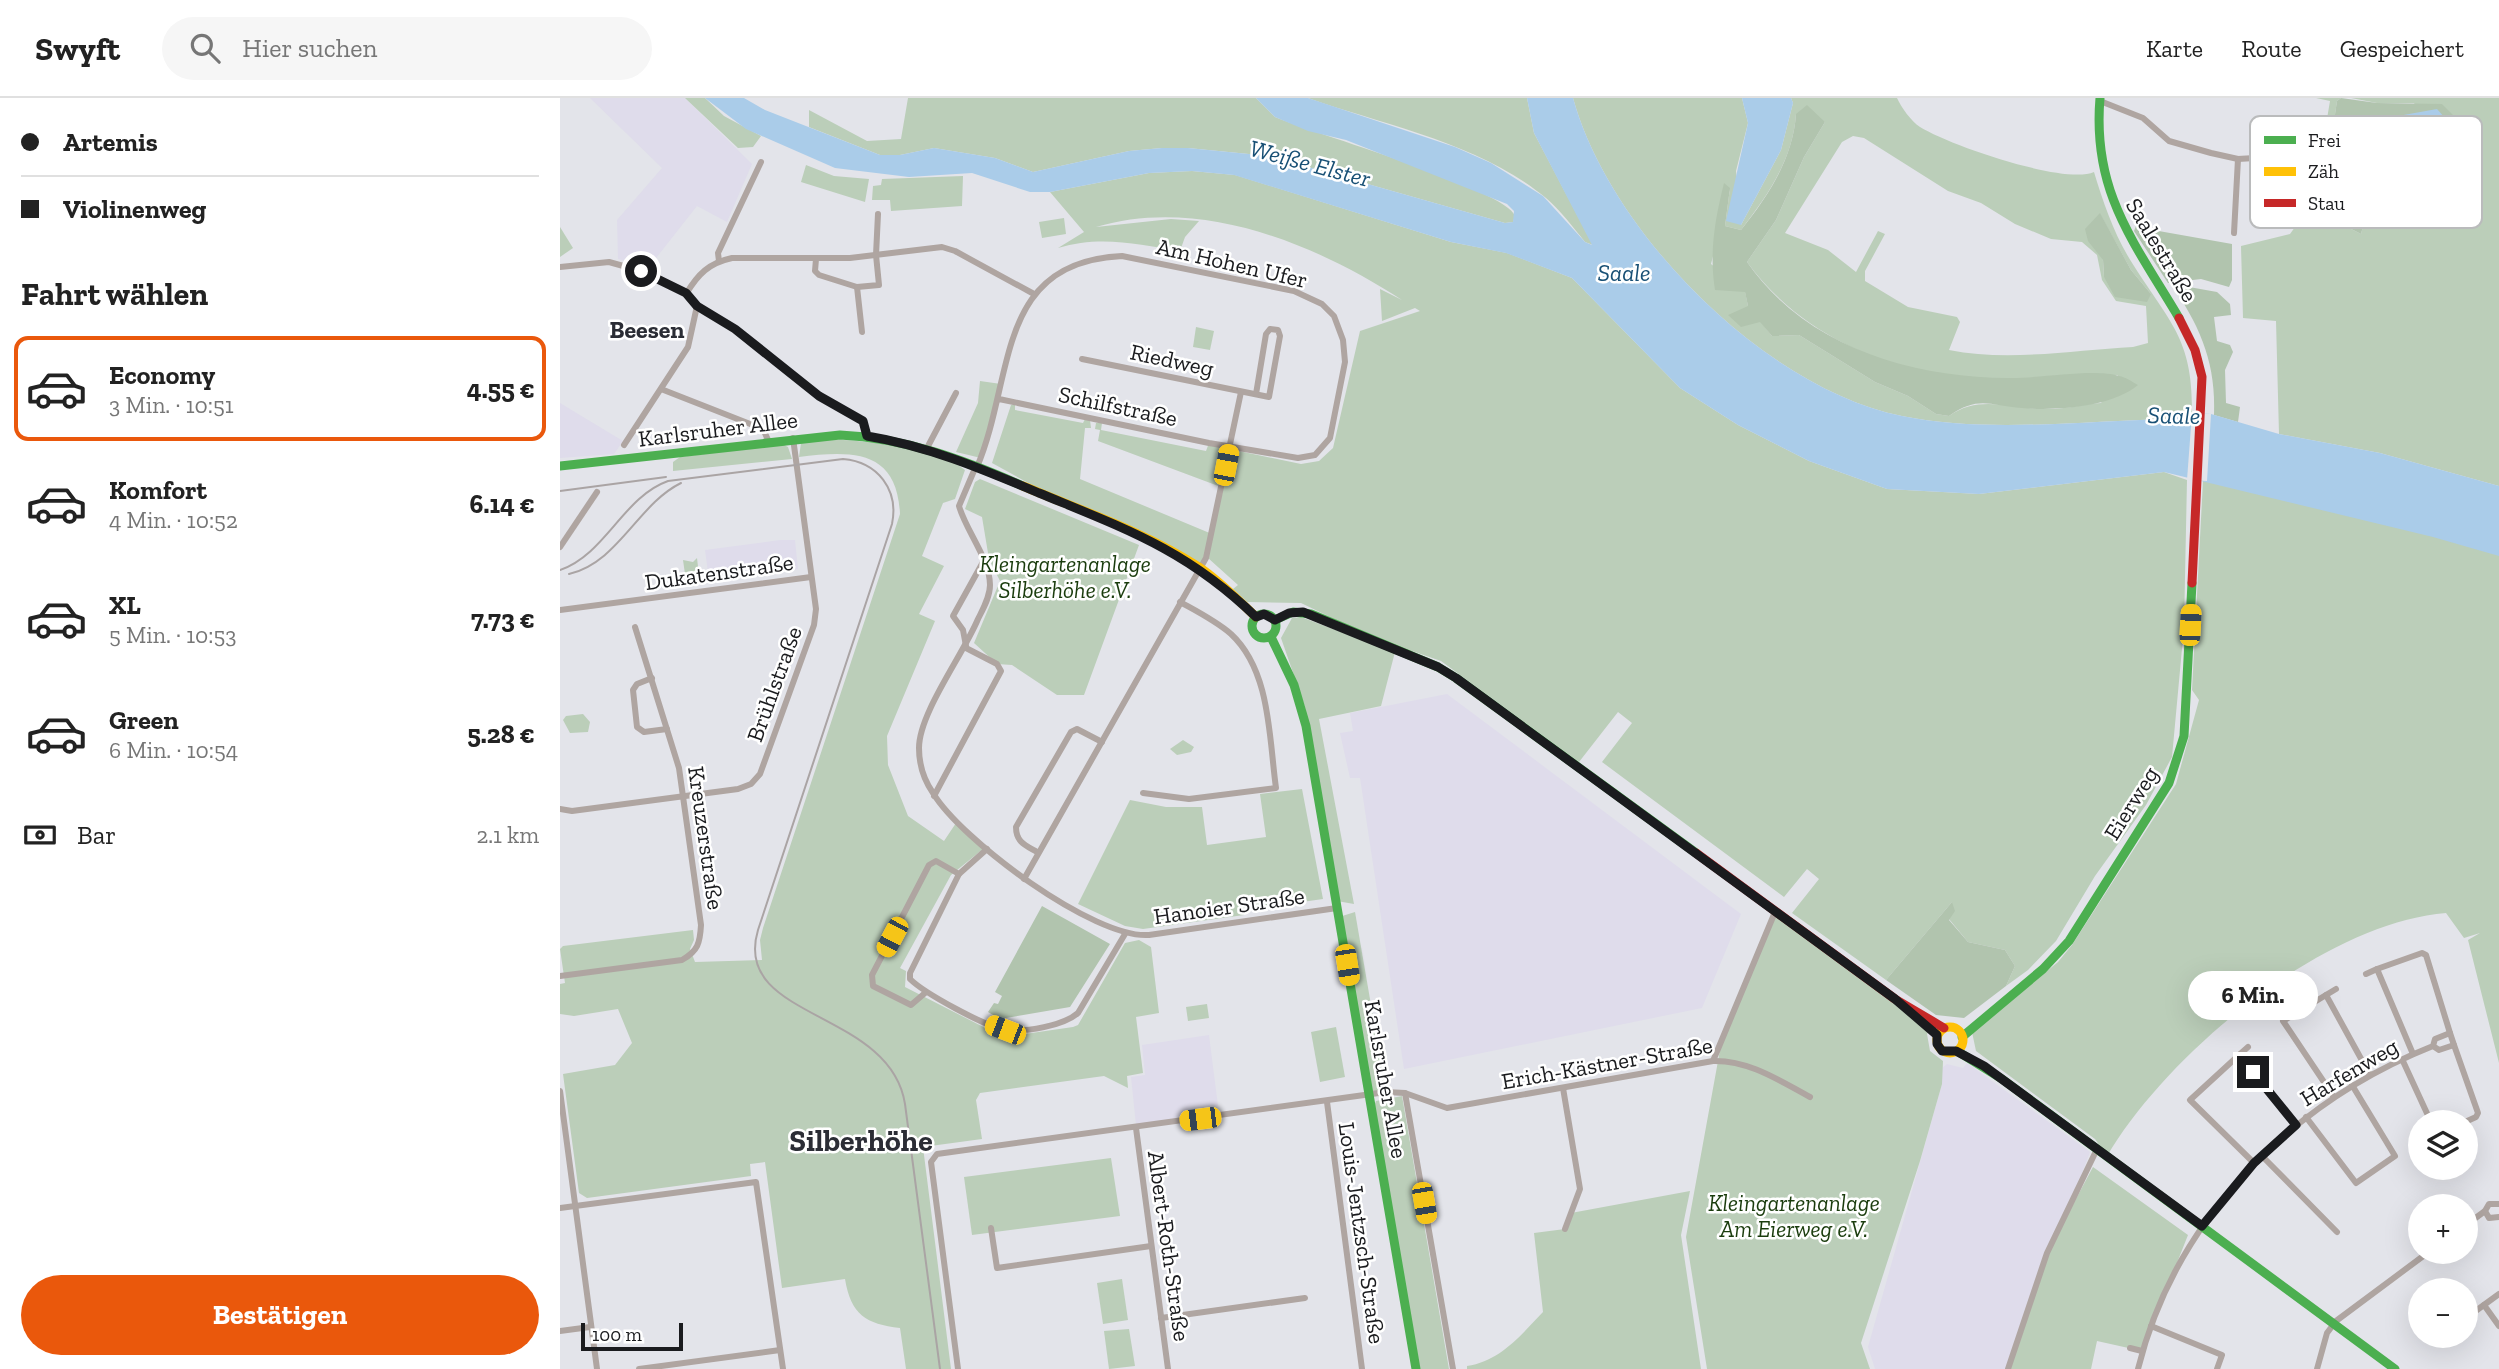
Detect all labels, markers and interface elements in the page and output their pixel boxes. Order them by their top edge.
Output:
search box [162,17,652,80]
text: Swyft [35,29,120,68]
icon: search [186,29,224,67]
text: Hier suchen [242,32,377,64]
text: Karte [2146,34,2203,63]
text: Route [2241,34,2302,63]
text: Gespeichert [2340,34,2464,63]
legend [2250,116,2482,228]
text: Artemis [63,126,158,158]
text: Frei [2308,129,2341,152]
water label: Weiße Elster [1246,133,1374,193]
text: Zäh [2308,160,2339,183]
text: Stau [2308,192,2345,215]
text: Violinenweg [63,193,206,225]
street label: Saalestraße [2120,193,2204,307]
street label: Am Hohen Ufer [1154,232,1310,294]
route start [625,255,657,287]
water label: Saale [1597,258,1651,287]
text: Fahrt wählen [21,275,208,313]
district label: Beesen [610,315,684,344]
street label: Riedweg [1128,338,1217,383]
icon: car [25,357,88,420]
text: Economy [109,359,215,391]
text: 4.55 € [467,373,535,405]
street label: Schilfstraße [1056,380,1180,432]
text: 3 Min. · 10:51 [109,391,234,419]
water label: Saale [2147,400,2201,430]
street label: Karlsruher Allee [637,405,799,453]
car [1212,442,1241,488]
icon: car [25,472,88,535]
text: Komfort [109,474,207,506]
text: 6.14 € [470,488,535,520]
text: 4 Min. · 10:52 [109,506,238,534]
street label: Dukatenstraße [643,548,795,596]
park label: Kleingartenanlage Silberhöhe e.V. [979,550,1151,604]
icon: car [25,587,88,650]
text: XL [109,589,141,621]
text: 7.73 € [471,603,535,635]
car [2179,603,2202,647]
text: 5 Min. · 10:53 [109,621,237,649]
street label: Brühlstraße [740,623,808,745]
icon: car [25,702,88,765]
text: Green [109,704,179,736]
text: 5.28 € [467,718,535,750]
text: 6 Min. · 10:54 [109,736,238,764]
street label: Eierweg [2098,761,2165,845]
street label: Kreuzerstraße [682,765,730,911]
icon: cash [21,816,59,854]
text: Bar [77,819,116,851]
text: 2.1 km [476,821,539,849]
street label: Hanoier Straße [1152,882,1306,930]
car [873,914,912,960]
car [1334,943,1361,987]
callout: 6 Min. [2188,970,2318,1020]
text: 6 Min. [2222,981,2284,1009]
street label: Karlsruher Allee [1358,998,1414,1160]
car [982,1013,1029,1047]
street label: Erich-Kästner-Straße [1499,1031,1715,1095]
street label: Harfenweg [2295,1032,2403,1112]
route end [2237,1056,2269,1088]
car [1178,1106,1223,1132]
map controls [2408,1110,2478,1348]
button: layers [2408,1110,2478,1180]
street label: Louis-Jentzsch-Straße [1333,1121,1391,1345]
district label: Silberhöhe [789,1123,933,1159]
street label: Albert-Roth-Straße [1142,1149,1196,1343]
car [1411,1180,1438,1226]
park label: Kleingartenanlage Am Eierweg e.V. [1708,1189,1880,1243]
button: + [2408,1194,2478,1264]
button: Bestätigen [21,1275,539,1355]
button: − [2408,1278,2478,1348]
scale bar [581,1320,682,1352]
text: 100 m [592,1323,642,1346]

